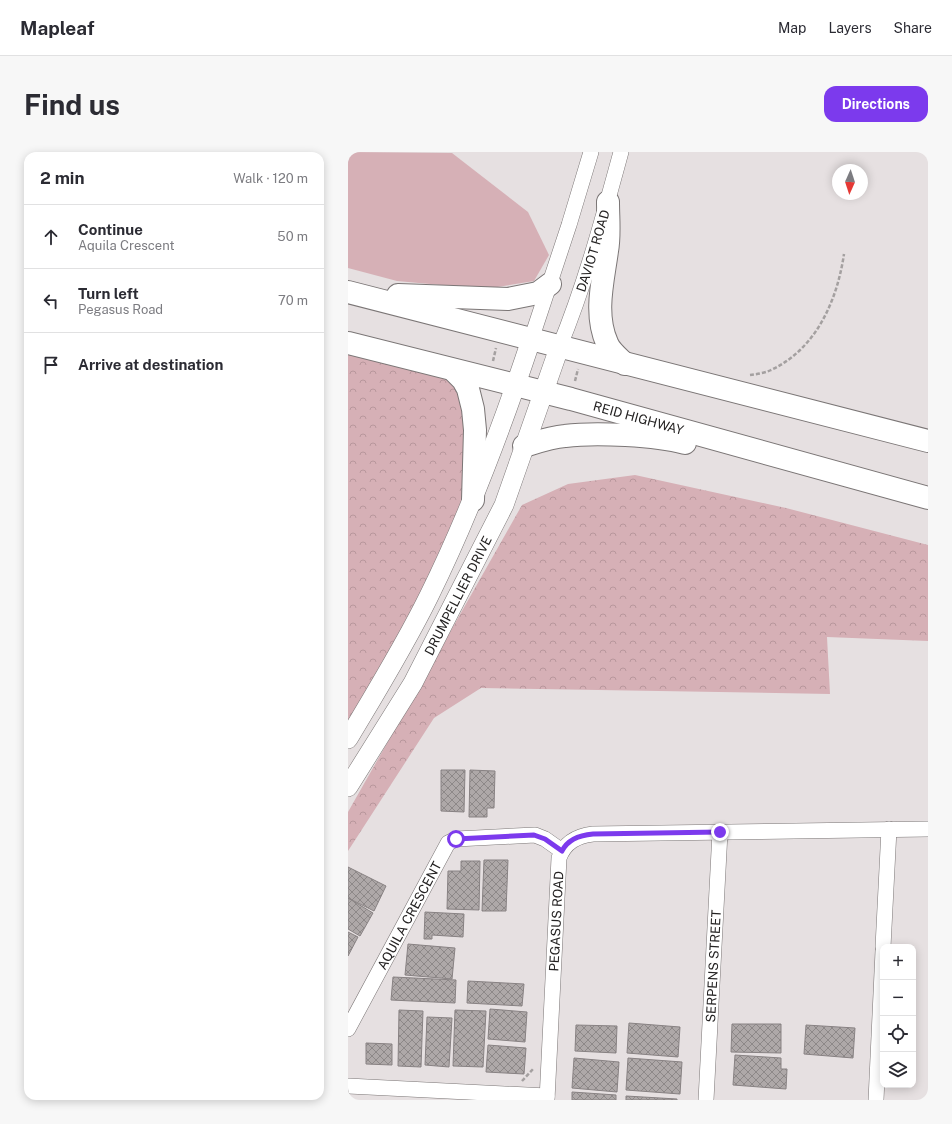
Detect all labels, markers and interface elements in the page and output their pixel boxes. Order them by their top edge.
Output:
text: Mapleaf [20,17,94,39]
text: Map [778,20,806,36]
text: Layers [828,20,872,36]
text: Share [894,20,932,36]
button: Directions [824,86,928,122]
text: Find us [24,88,120,121]
north arrow [832,164,868,200]
text: 2 min [40,168,85,188]
text: Walk · 120 m [233,171,308,186]
street label: DAVIOT ROAD [573,208,612,294]
text: Continue [78,221,143,238]
icon: ahead [40,226,62,248]
text: 50 m [277,229,308,244]
text: Aquila Crescent [78,238,174,253]
text: Turn left [78,285,139,302]
icon: left [40,290,62,312]
text: 70 m [278,293,308,308]
text: Pegasus Road [78,302,163,317]
icon: arrive [40,354,62,376]
text: Arrive at destination [78,356,223,373]
street label: REID HIGHWAY [592,398,685,437]
street label: DRUMPELLIER DRIVE [421,533,494,658]
route end [711,823,729,841]
route start [447,830,465,848]
street label: AQUILA CRESCENT [374,859,444,972]
street label: PEGASUS ROAD [546,871,566,972]
street label: SERPENS STREET [703,909,723,1023]
map controls [880,944,916,1088]
button: + [880,944,916,980]
button: − [880,980,916,1016]
button: locate [880,1016,916,1052]
button: layers [880,1052,916,1088]

